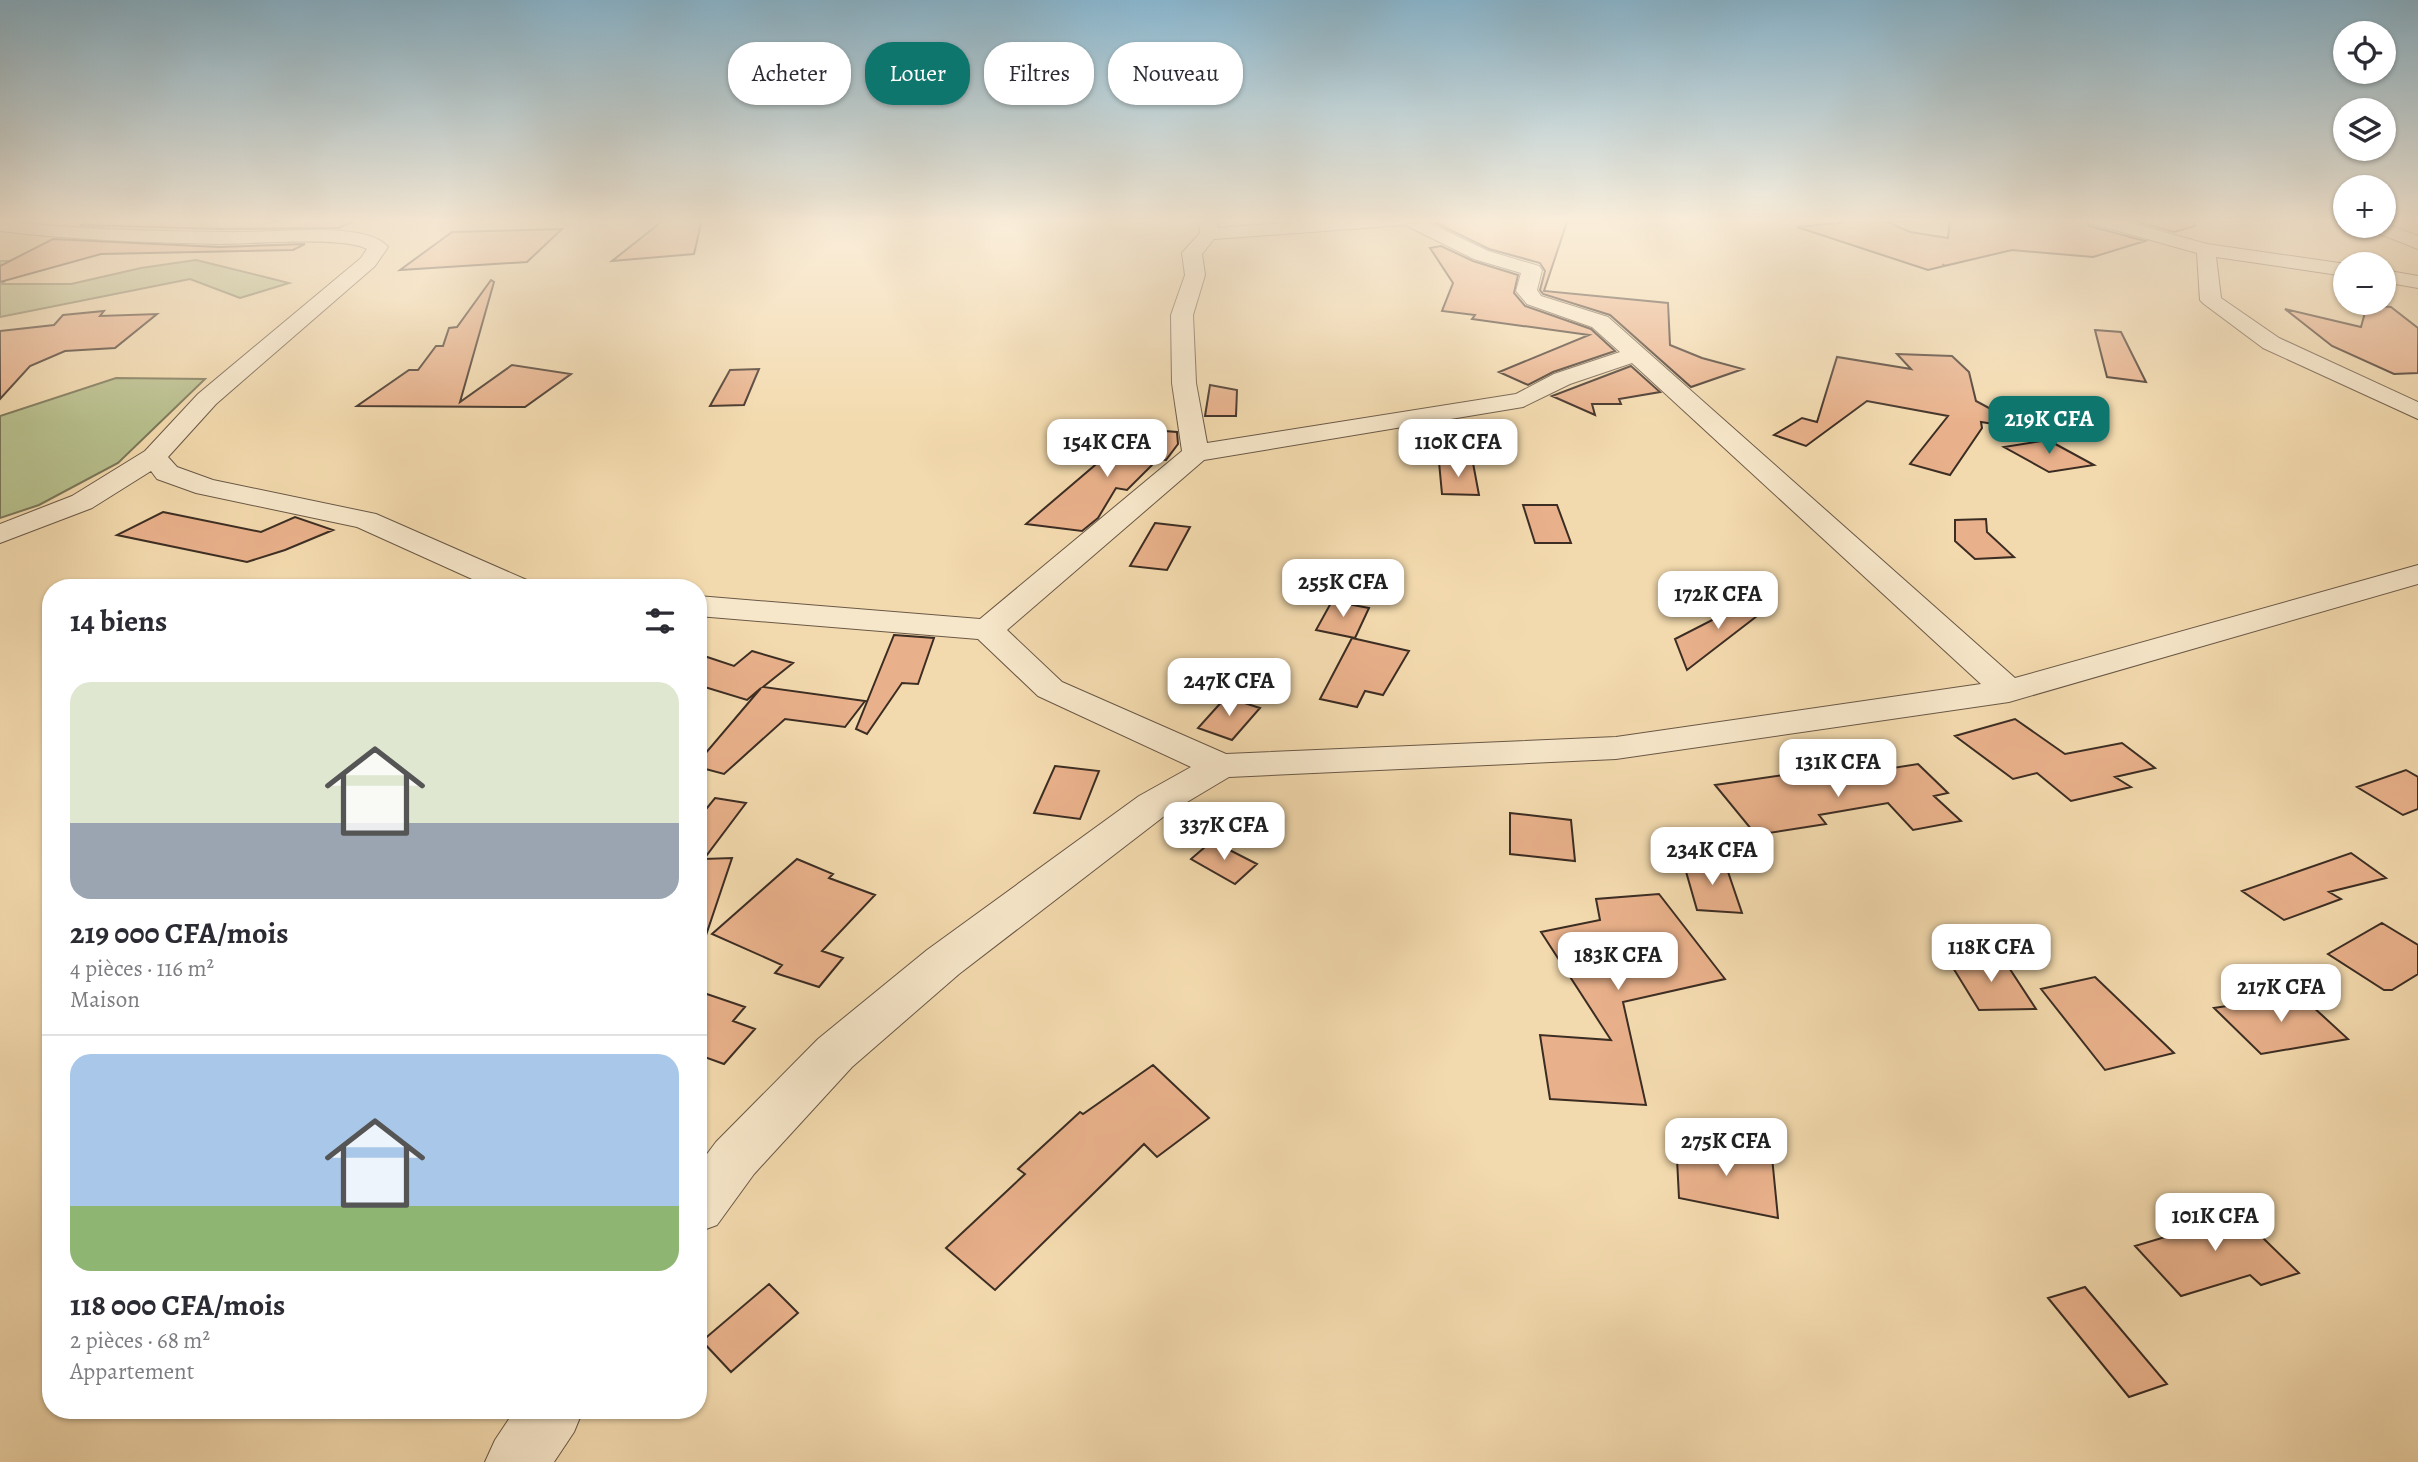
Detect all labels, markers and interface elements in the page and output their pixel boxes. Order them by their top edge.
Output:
map controls [2333,21,2396,315]
button: locate [2333,21,2396,84]
chip: Acheter [728,42,851,105]
chip: Louer [865,42,970,105]
chip: Filtres [984,42,1094,105]
chip: Nouveau [1108,42,1243,105]
button: layers [2333,98,2396,161]
button: + [2333,175,2396,238]
button: − [2333,252,2396,315]
pin: 219K CFA [1977,396,2121,456]
text: 219K CFA [2004,403,2094,434]
pin: 154K CFA [1035,420,1179,479]
pin: 110K CFA [1386,420,1530,479]
text: 154K CFA [1063,426,1151,457]
text: 110K CFA [1414,426,1502,457]
pin: 255K CFA [1271,560,1415,619]
text: 255K CFA [1298,566,1388,597]
pin: 172K CFA [1646,572,1790,631]
text: 172K CFA [1674,578,1762,609]
text: 14 biens [70,601,167,641]
icon: filters [641,602,679,640]
pin: 247K CFA [1157,658,1301,718]
text: 247K CFA [1184,665,1274,696]
icon: home [312,728,438,854]
pin: 131K CFA [1766,740,1910,799]
text: 131K CFA [1795,746,1881,777]
pin: 337K CFA [1152,802,1296,862]
text: 337K CFA [1180,809,1268,840]
pin: 234K CFA [1640,828,1784,887]
text: 234K CFA [1667,834,1757,865]
text: 219 000 CFA/mois [70,913,288,953]
pin: 118K CFA [1919,925,2063,984]
text: 118K CFA [1948,931,2034,962]
pin: 183K CFA [1546,932,1690,992]
text: 183K CFA [1574,939,1662,970]
text: 4 pièces · 116 m² [70,953,214,984]
pin: 217K CFA [2209,964,2353,1024]
text: 217K CFA [2237,971,2325,1002]
text: Maison [70,984,140,1015]
icon: home [312,1100,438,1226]
pin: 275K CFA [1654,1118,1798,1178]
text: 275K CFA [1681,1125,1771,1156]
pin: 101K CFA [2143,1194,2287,1253]
text: 101K CFA [2171,1200,2259,1231]
text: 118 000 CFA/mois [70,1285,285,1325]
text: 2 pièces · 68 m² [70,1325,210,1356]
text: Appartement [70,1356,194,1387]

